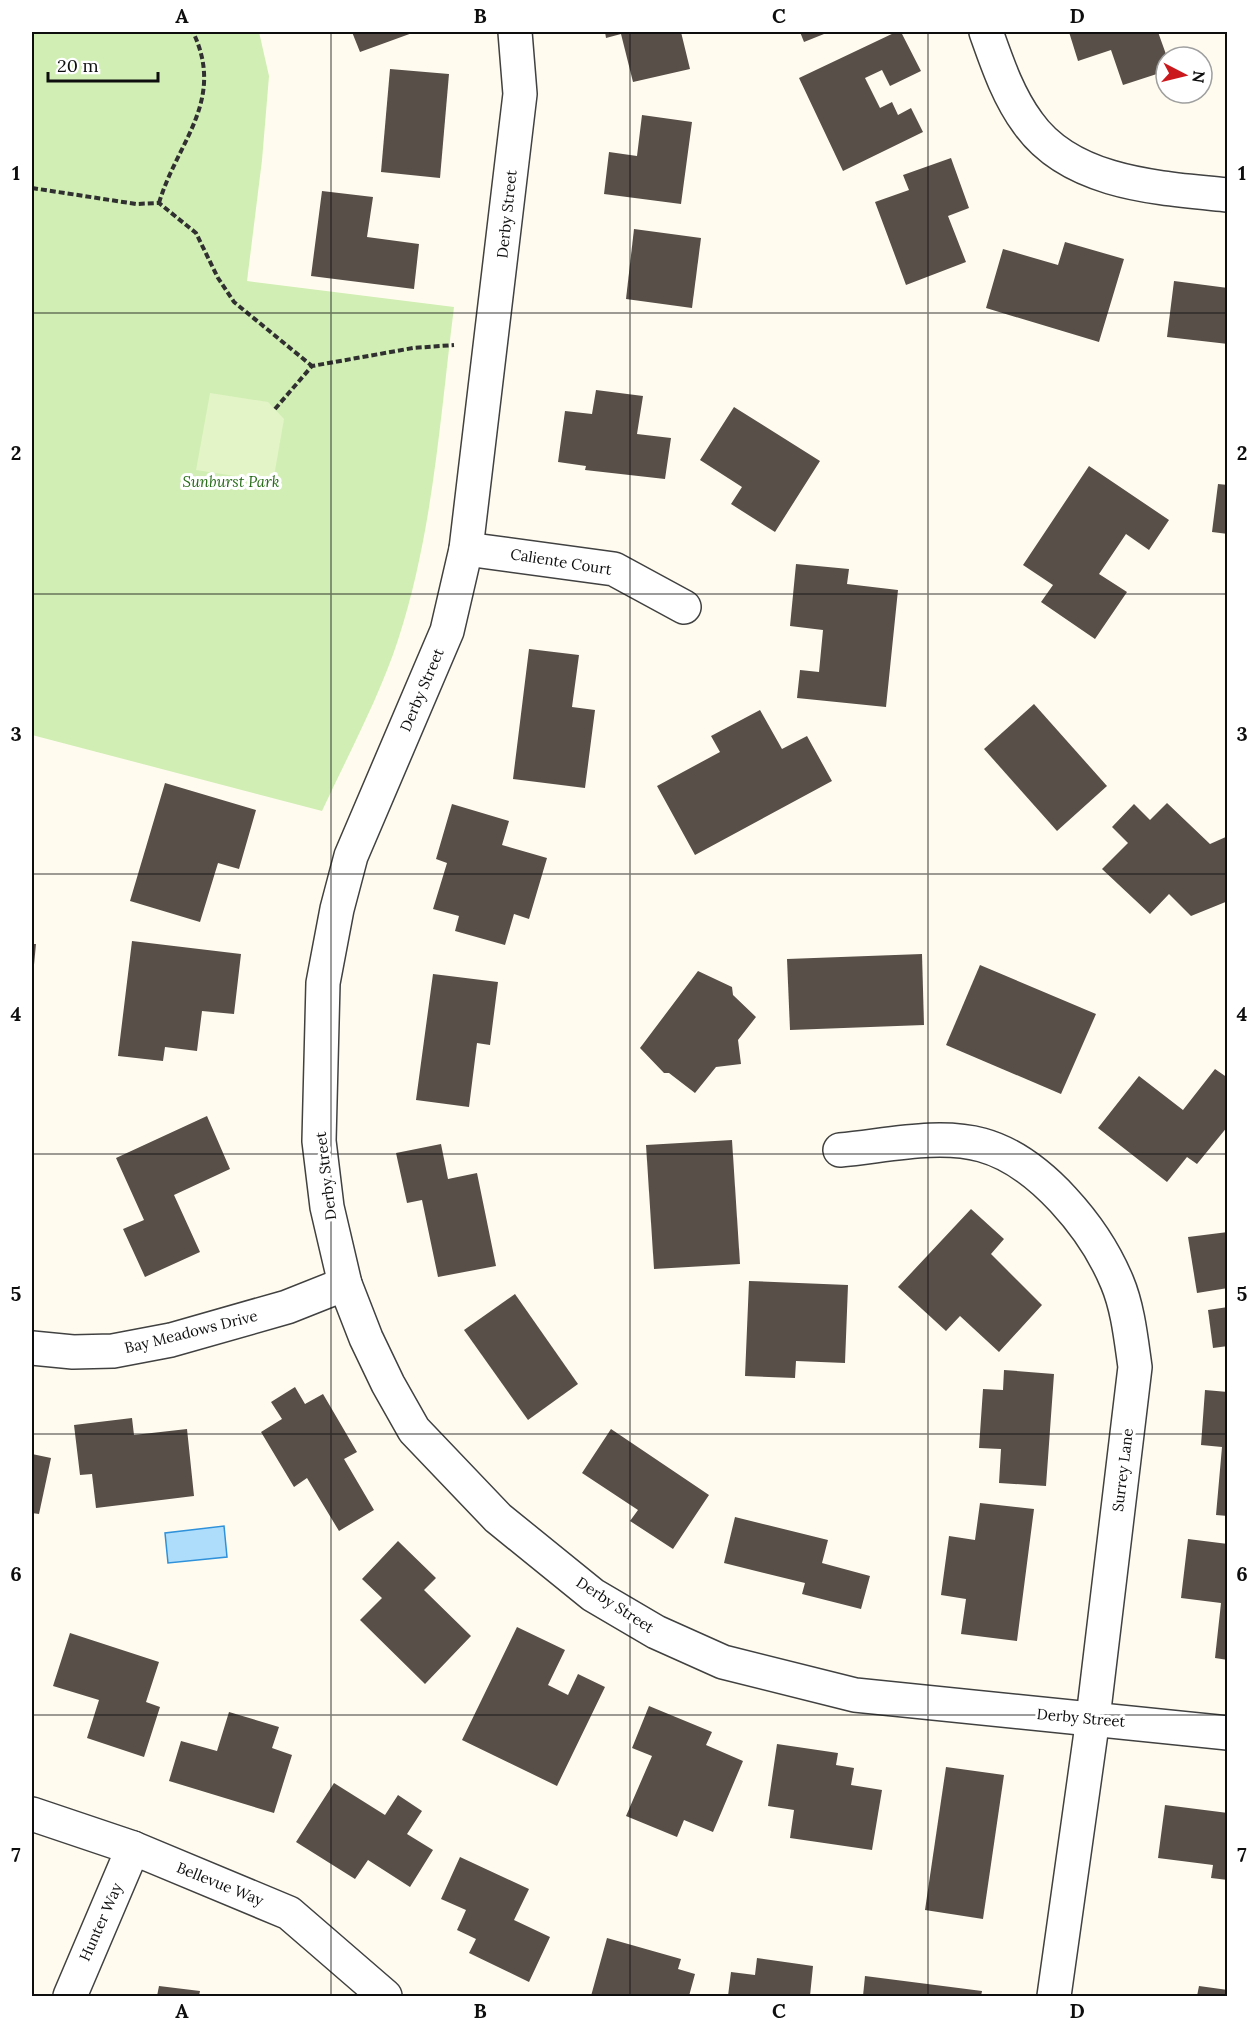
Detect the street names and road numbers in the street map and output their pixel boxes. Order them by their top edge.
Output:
street label: Derby Street [492,169,521,259]
street label: Caliente Court [509,544,613,579]
street label: Derby Street [395,645,448,734]
street label: Derby Street [311,1131,340,1221]
street label: Bay Meadows Drive [122,1306,259,1357]
street label: Surrey Lane [1108,1427,1137,1513]
street label: Derby Street [573,1572,658,1637]
street label: Derby Street [1036,1704,1126,1731]
street label: Bellevue Way [174,1857,267,1910]
street label: Hunter Way [75,1880,126,1964]

